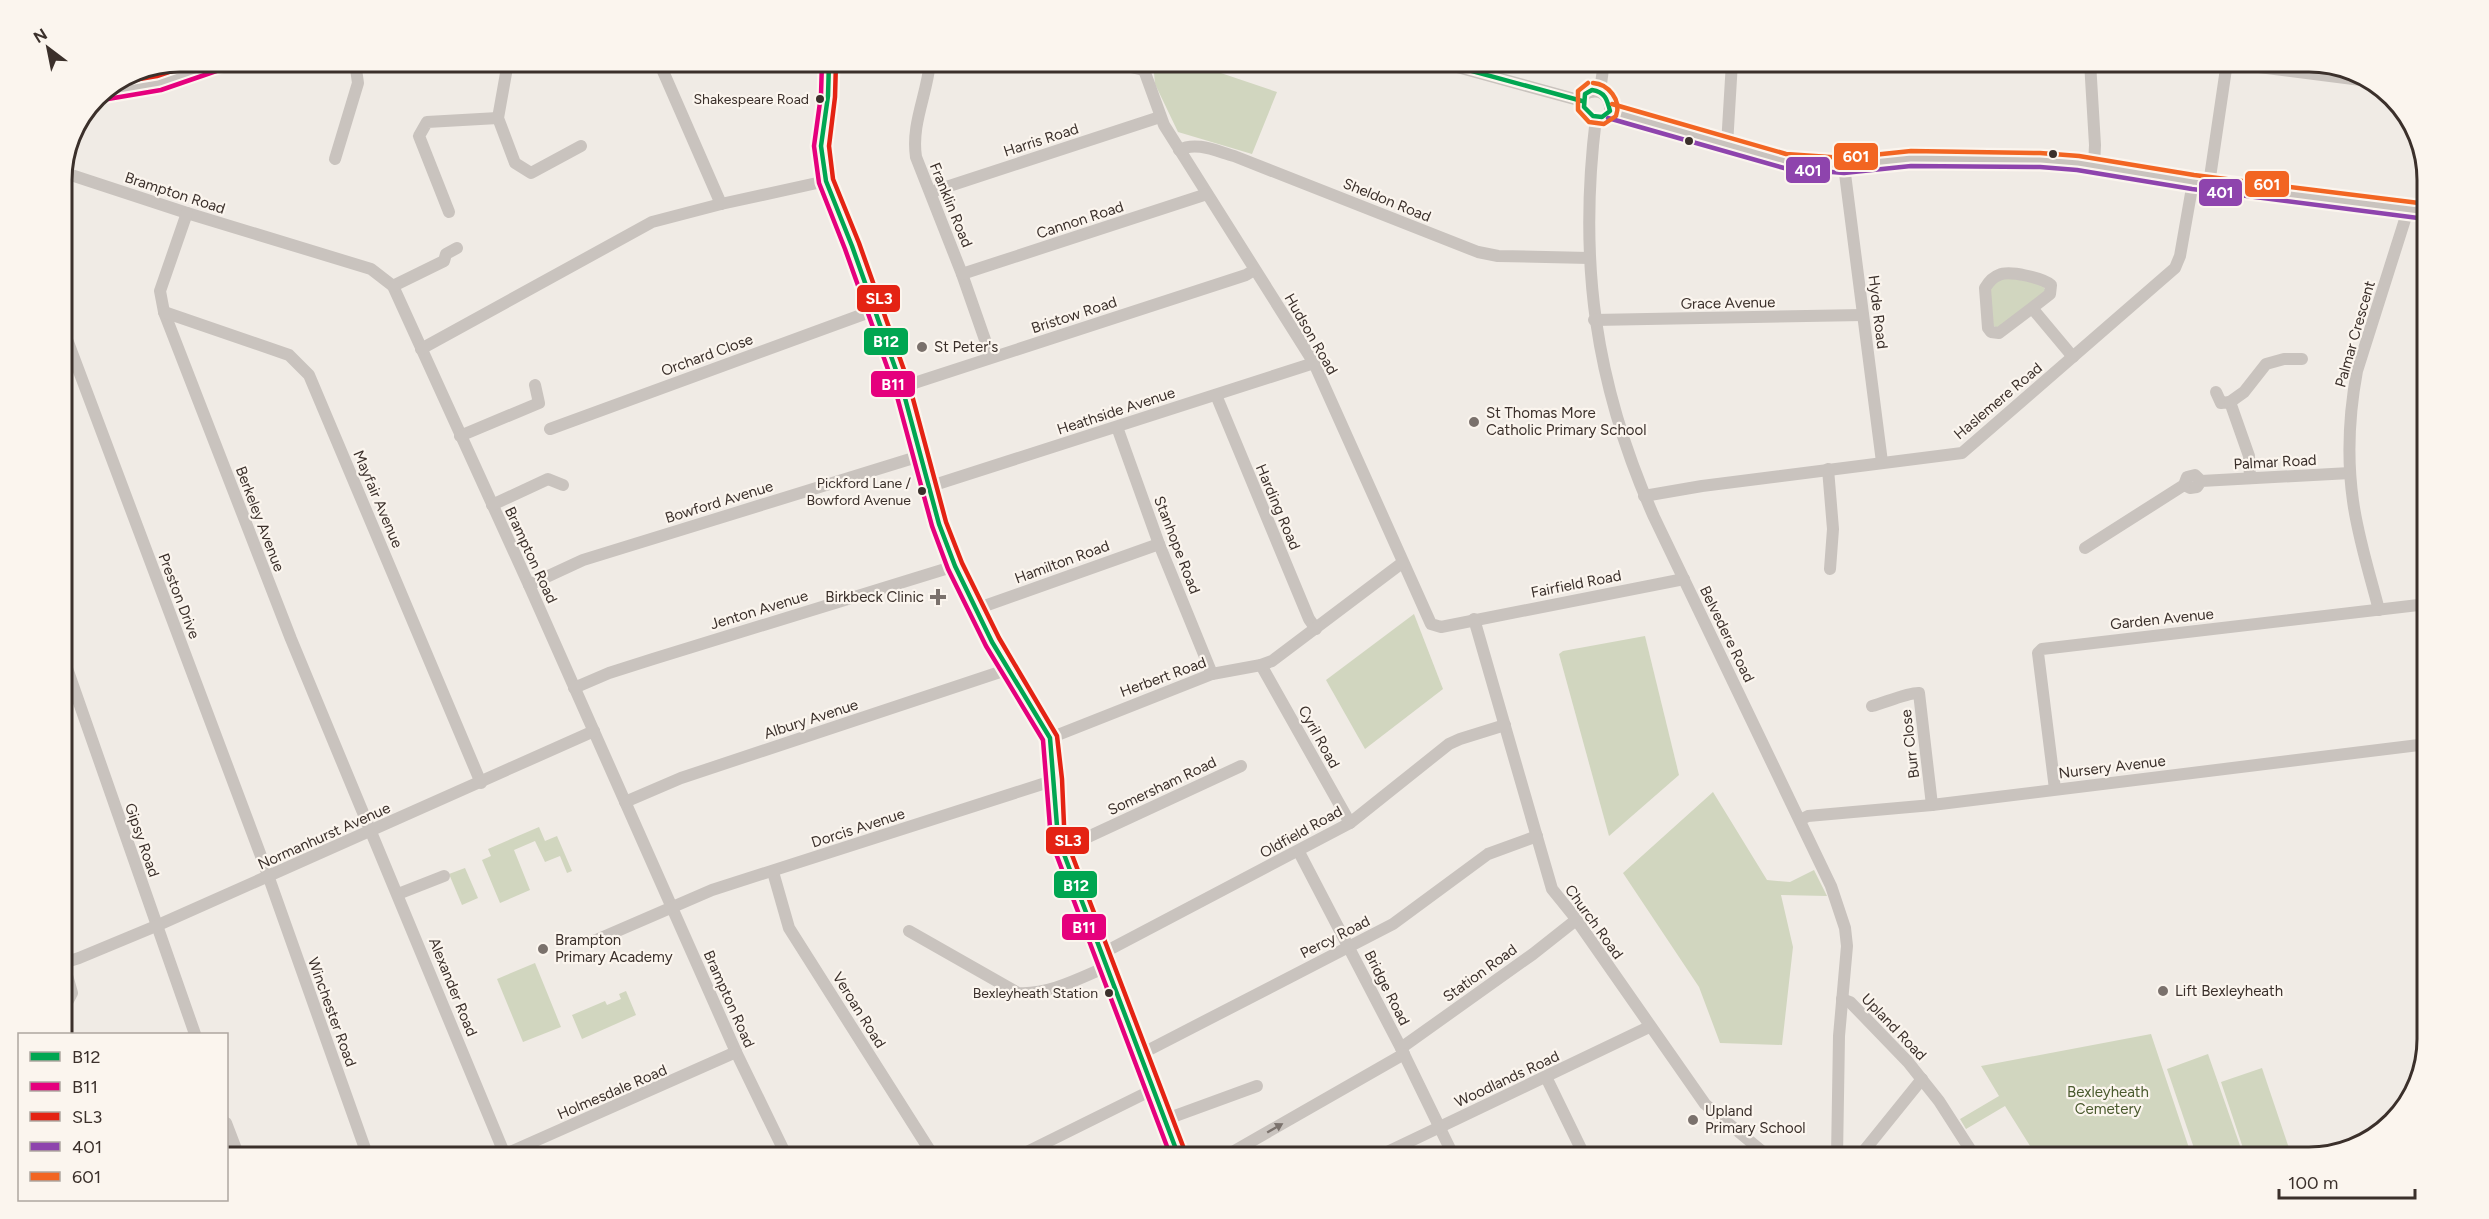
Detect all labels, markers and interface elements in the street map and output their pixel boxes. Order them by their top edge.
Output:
north arrow [18,18,78,78]
text: N [30,24,51,47]
place label: Shakespeare Road [694,91,809,108]
marker: Shakespeare Road [814,93,826,105]
street label: Harris Road [1001,119,1081,161]
unlabelled marker [1683,135,1695,147]
line badge: 601 [1833,142,1879,171]
text: 601 [1843,147,1869,166]
unlabelled marker [2047,148,2059,160]
line badge: 401 [1785,156,1831,184]
street label: Franklin Road [926,160,976,250]
text: 401 [1794,161,1822,180]
street label: Brampton Road [123,168,227,218]
line badge: 601 [2244,170,2290,198]
street label: Sheldon Road [1340,174,1434,226]
text: 601 [2254,175,2280,194]
line badge: 401 [2198,178,2243,207]
text: 401 [2206,183,2234,202]
street label: Cannon Road [1034,197,1126,243]
street label: Hyde Road [1865,274,1891,350]
street label: Palmar Crescent [2331,278,2379,389]
line badge: SL3 [856,284,901,313]
text: SL3 [865,289,893,308]
street label: Hudson Road [1281,290,1341,378]
street label: Bristow Road [1029,293,1119,337]
street label: Grace Avenue [1680,293,1776,313]
line badge: B12 [863,327,909,356]
street label: Orchard Close [659,330,755,380]
text: B12 [873,332,899,351]
place label: St Peter's [934,338,998,356]
marker: St Peter's [915,340,929,354]
street label: Haslemere Road [1950,359,2046,443]
line badge: B11 [870,370,916,398]
text: B11 [881,375,905,394]
street label: Heathside Avenue [1055,383,1177,439]
place label: St Thomas More Catholic Primary School [1486,404,1646,439]
marker: St Thomas More Catholic Primary School [1467,415,1481,429]
street label: Mayfair Avenue [349,448,407,550]
street label: Palmar Road [2233,451,2317,473]
street label: Harding Road [1252,461,1304,553]
street label: Berkeley Avenue [232,464,288,574]
place label: Pickford Lane / Bowford Avenue [807,475,912,509]
street label: Bowford Avenue [663,477,775,527]
marker: Pickford Lane / Bowford Avenue [916,485,928,497]
street label: Stanhope Road [1150,494,1204,596]
street label: Brampton Road [501,504,561,606]
street label: Hamilton Road [1012,537,1112,587]
street label: Preston Drive [154,551,204,641]
street label: Fairfield Road [1529,566,1623,602]
street label: Belvedere Road [1696,583,1758,685]
street label: Jenton Avenue [708,587,810,633]
place label: Birkbeck Clinic [825,588,924,606]
marker: Birkbeck Clinic [929,588,947,606]
street label: Garden Avenue [2109,605,2215,633]
street label: Herbert Road [1117,653,1209,701]
street label: Albury Avenue [762,695,860,743]
street label: Cyril Road [1294,703,1344,771]
street label: Burr Close [1897,708,1923,780]
street label: Nursery Avenue [2057,752,2167,782]
street label: Somersham Road [1105,753,1219,819]
street label: Normanhurst Avenue [255,799,393,873]
street label: Gipsy Road [121,801,163,879]
street label: Oldfield Road [1257,802,1345,862]
street label: Dorcis Avenue [809,804,907,852]
line badge: SL3 [1045,826,1090,855]
text: SL3 [1054,831,1082,850]
line badge: B12 [1053,870,1098,899]
text: B12 [1063,876,1089,895]
street label: Church Road [1561,881,1627,963]
street label: Percy Road [1297,912,1373,962]
line badge: B11 [1061,913,1107,941]
text: B11 [1072,918,1096,937]
place label: Brampton Primary Academy [555,931,673,966]
street label: Alexander Road [425,935,481,1039]
street label: Station Road [1440,940,1520,1006]
marker: Brampton Primary Academy [536,942,550,956]
street label: Bridge Road [1360,947,1414,1029]
street label: Brampton Road [700,948,758,1050]
street label: Winchester Road [304,955,360,1069]
street label: Veroan Road [829,969,889,1051]
place label: Lift Bexleyheath [2175,982,2283,1000]
marker: Lift Bexleyheath [2156,984,2170,998]
place label: Bexleyheath Station [973,985,1098,1002]
marker: Bexleyheath Station [1103,987,1115,999]
street label: Upland Road [1858,990,1930,1064]
legend [18,1033,228,1201]
text: B12 [72,1046,101,1068]
street label: Woodlands Road [1452,1047,1562,1111]
street label: Holmesdale Road [554,1061,670,1123]
text: B11 [72,1076,98,1098]
park label: Bexleyheath Cemetery [2067,1083,2149,1118]
place label: Upland Primary School [1705,1102,1806,1137]
text: SL3 [72,1106,102,1128]
marker: Upland Primary School [1686,1113,1700,1127]
one-way arrow [1267,1123,1284,1133]
text: 401 [72,1136,102,1158]
scale bar [2279,1162,2416,1200]
text: 601 [72,1166,101,1188]
text: 100 m [2288,1172,2338,1194]

